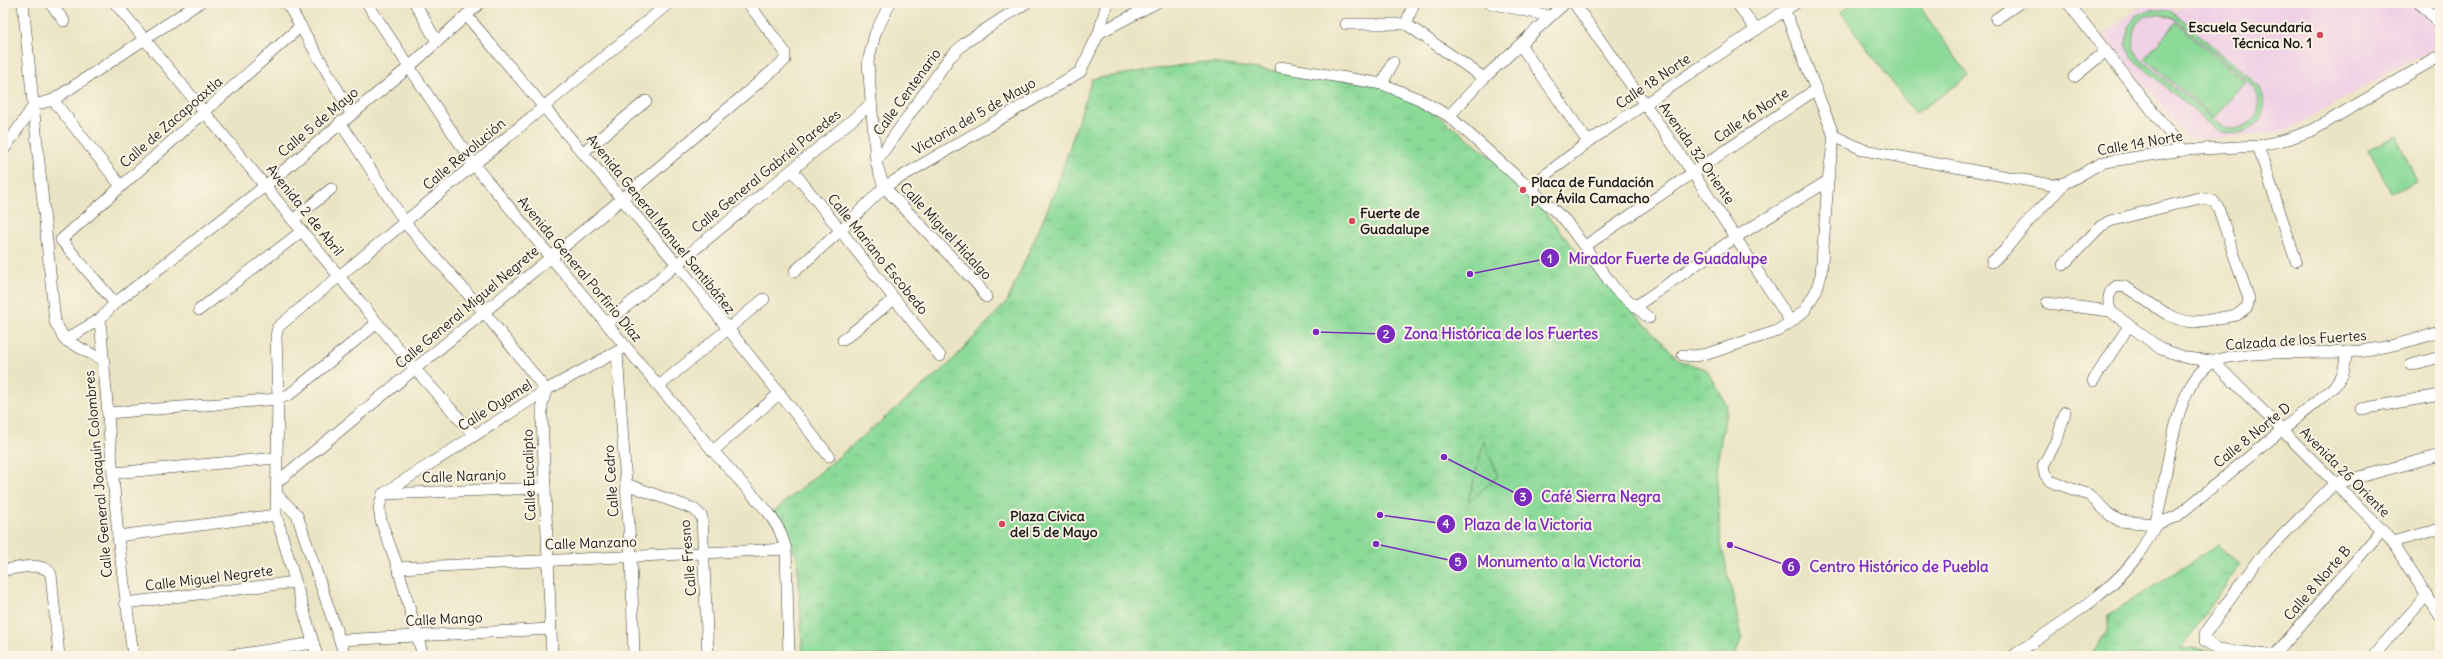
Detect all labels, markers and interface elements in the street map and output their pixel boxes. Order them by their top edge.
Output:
place label: Escuela Secundaria Técnica No. 1 [2188,18,2312,52]
marker: Escuela Secundaria Técnica No. 1 [2315,30,2325,40]
street label: Calle Centenario [869,45,945,139]
street label: Calle 18 Norte [1612,49,1694,113]
street label: Calle de Zacapoaxtla [116,72,226,172]
street label: Victoria del 5 de Mayo [909,73,1039,159]
street label: Calle 5 de Mayo [274,83,362,161]
street label: Calle 16 Norte [1710,83,1792,147]
street label: Avenida 32 Oriente [1655,99,1739,207]
street label: Calle General Gabriel Paredes [688,105,844,237]
street label: Calle Revolución [419,114,509,194]
street label: Calle 14 Norte [2096,127,2184,159]
street label: Avenida General Manuel Santibáñez [583,130,739,318]
street label: Avenida 2 de Abril [263,161,347,259]
place label: Placa de Fundación por Ávila Camacho [1531,173,1654,207]
street label: Calle Miguel Hidalgo [896,178,996,284]
marker: Placa de Fundación por Ávila Camacho [1518,185,1528,195]
street label: Calle Mariano Escobedo [824,190,932,318]
street label: Avenida General Porfirio Díaz [514,193,646,346]
place label: Fuerte de Guadalupe [1360,204,1430,238]
marker: Fuerte de Guadalupe [1347,216,1357,226]
street label: Calle General Miguel Negrete [392,242,542,372]
callout: Mirador Fuerte de Guadalupe [1540,245,1775,272]
text: Mirador Fuerte de Guadalupe [1569,249,1767,269]
text: 1 [1548,251,1552,266]
callout: Zona Histórica de los Fuertes [1376,320,1607,347]
text: Zona Histórica de los Fuertes [1404,324,1598,343]
text: 2 [1383,326,1390,341]
street label: Calzada de los Fuertes [2225,326,2367,354]
street label: Calle General Joaquín Colombres [80,370,116,578]
street label: Calle Oyamel [455,375,535,435]
street label: Calle 8 Norte D [2210,398,2294,472]
street label: Avenida 26 Oriente [2296,423,2394,521]
street label: Calle Eucalipto [518,429,540,521]
street label: Calle Cedro [599,444,623,518]
street label: Calle Naranjo [421,466,507,486]
callout: Café Sierra Negra [1513,483,1669,510]
text: Café Sierra Negra [1541,487,1661,507]
text: 3 [1520,489,1527,504]
place label: Plaza Cívica del 5 de Mayo [1010,507,1098,541]
callout: Plaza de la Victoria [1436,511,1600,538]
text: Plaza de la Victoria [1464,515,1592,534]
text: 4 [1443,516,1450,531]
street label: Calle Fresno [676,519,700,597]
marker: Plaza Cívica del 5 de Mayo [997,519,1007,529]
street label: Calle Manzano [545,532,637,554]
street label: Calle 8 Norte B [2280,542,2354,624]
callout: Monumento a la Victoria [1448,549,1649,576]
text: Monumento a la Victoria [1477,552,1642,571]
callout: Centro Histórico de Puebla [1781,553,1996,580]
text: 5 [1455,554,1462,569]
text: Centro Histórico de Puebla [1810,557,1989,576]
text: 6 [1788,559,1795,574]
street label: Calle Miguel Negrete [144,561,274,595]
street label: Calle Mango [405,608,483,630]

